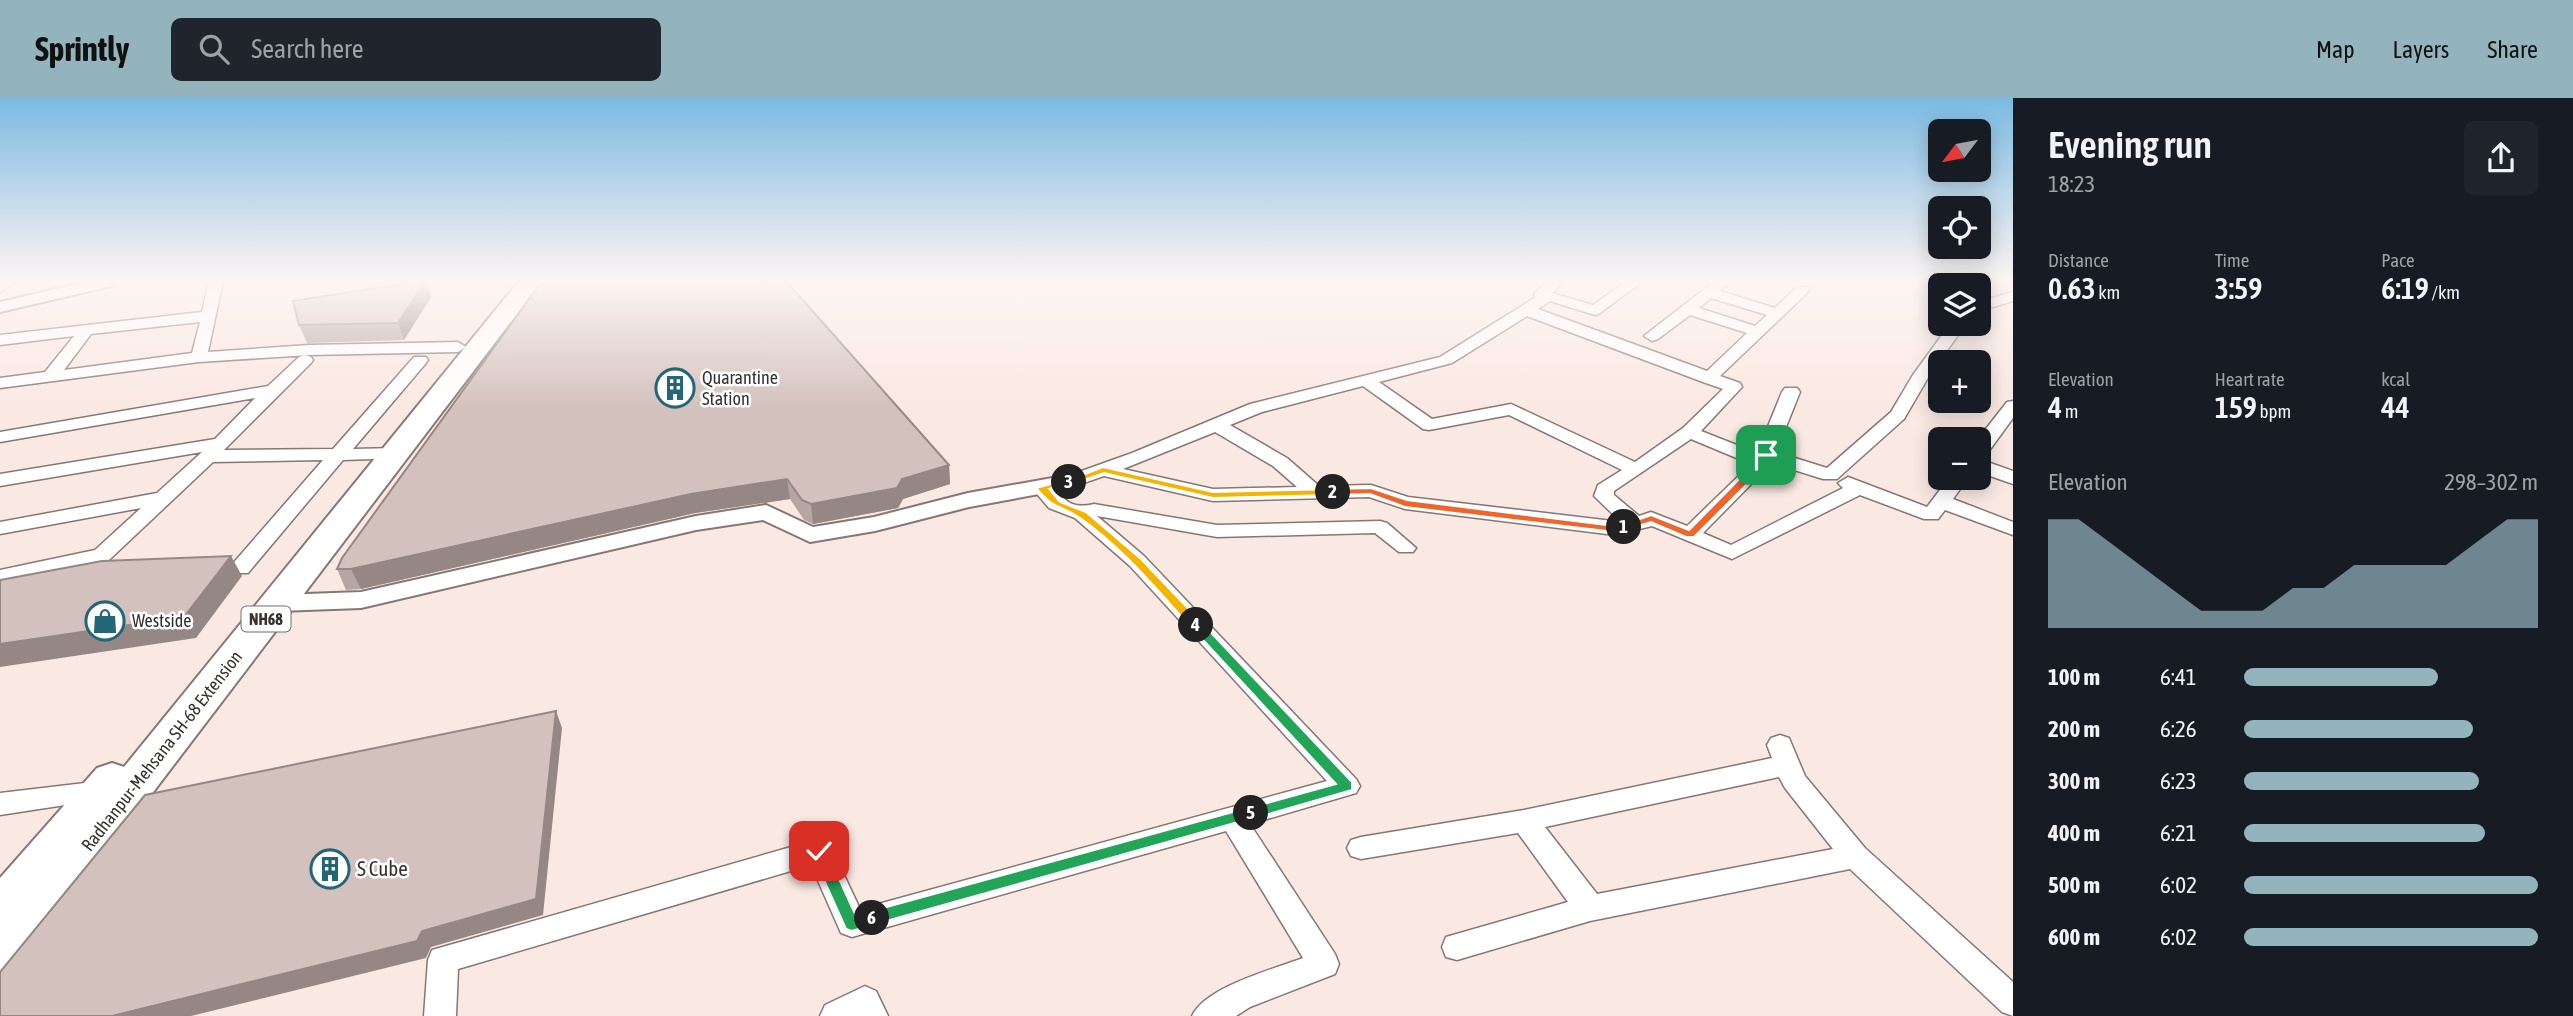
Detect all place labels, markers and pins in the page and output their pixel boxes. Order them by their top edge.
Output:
building icon: Quarantine Station [654,367,696,409]
place label: Quarantine Station [702,367,778,409]
pin [1736,425,1796,485]
pin: 3 [1052,464,1086,500]
pin: 2 [1316,474,1350,510]
pin: 1 [1606,510,1642,544]
shop icon: Westside [84,600,126,642]
pin: 4 [1178,608,1214,642]
place label: Westside [132,610,191,631]
pin: 5 [1234,796,1268,830]
pin [789,821,849,881]
building icon: S Cube [309,848,351,890]
place label: S Cube [357,856,408,880]
pin: 6 [854,900,890,936]

